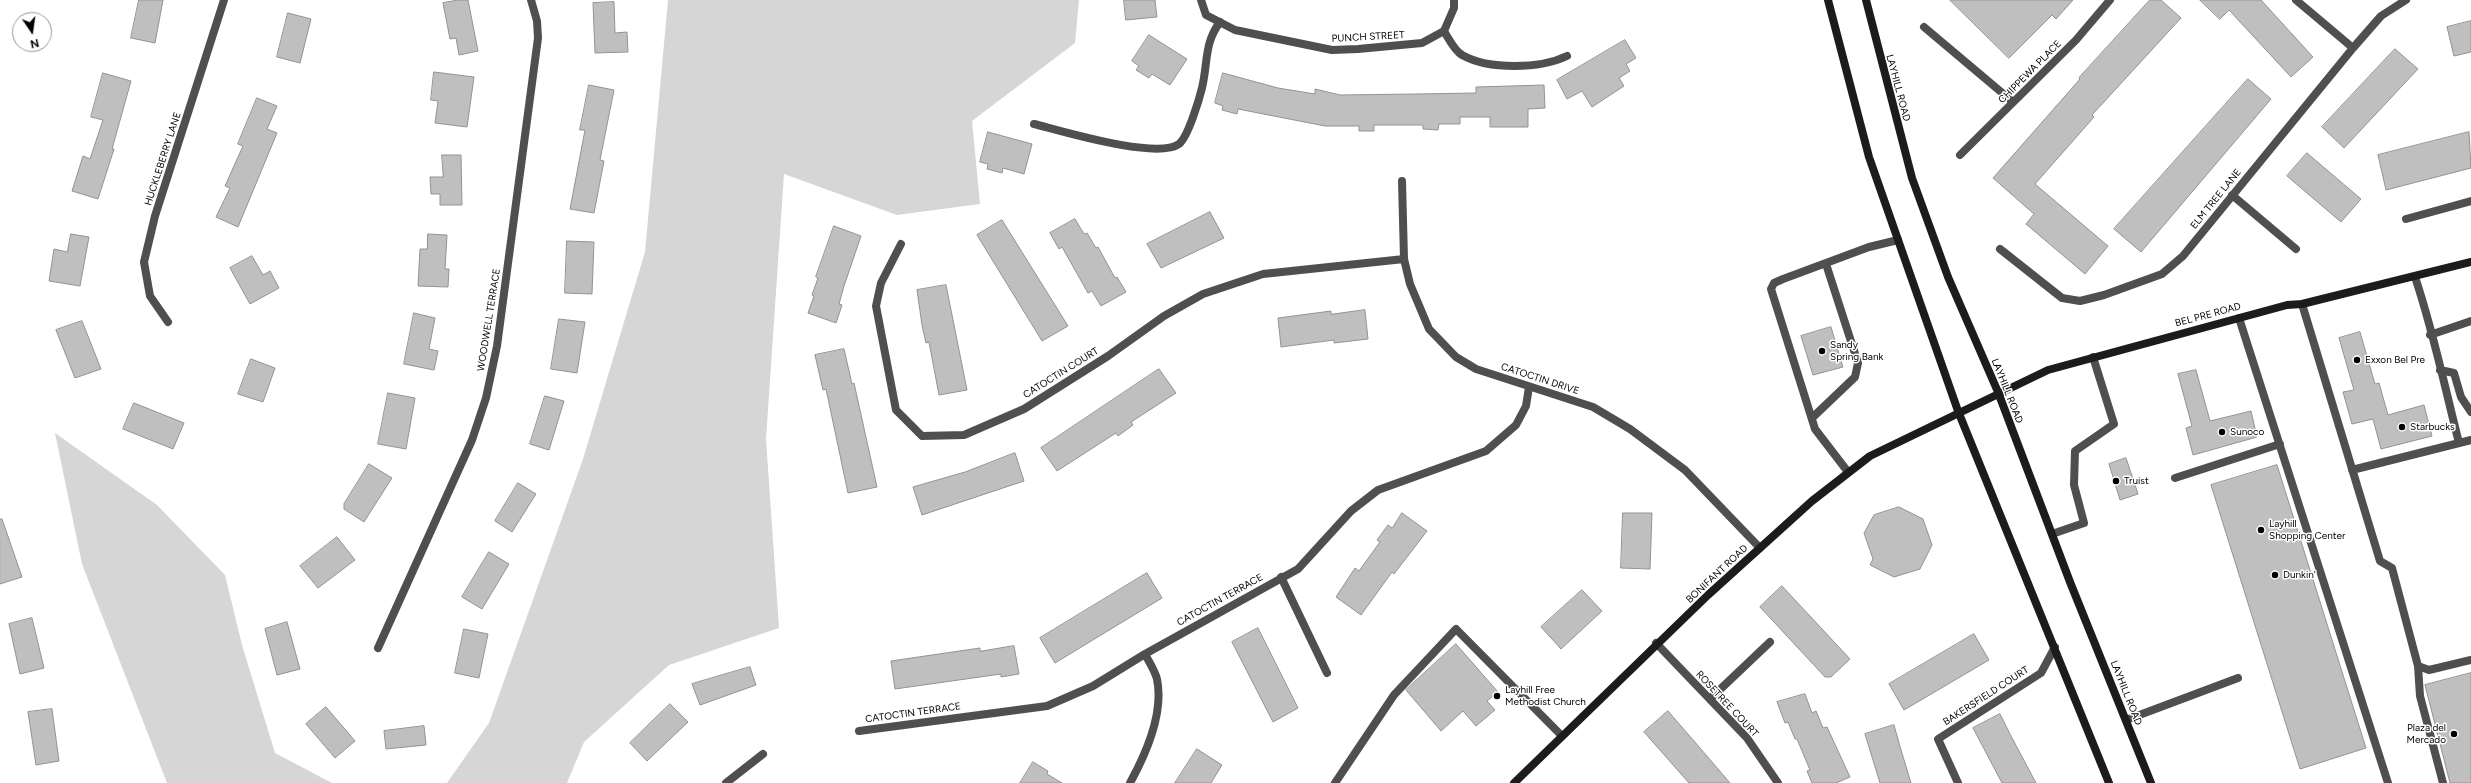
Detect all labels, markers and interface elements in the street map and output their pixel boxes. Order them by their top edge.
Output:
north arrow [12,12,52,52]
street label: PUNCH STREET [1331,29,1405,45]
text: N [29,36,40,50]
street label: CHIPPEWA PLACE [1996,38,2064,106]
street label: LAYHILL ROAD [1883,53,1913,123]
street label: HUCKLEBERRY LANE [142,111,184,207]
street label: ELM TREE LANE [2188,167,2244,231]
street label: WOODWELL TERRACE [475,268,503,372]
street label: BEL PRE ROAD [2174,300,2242,330]
place label: Sandy Spring Bank [1830,339,1883,362]
street label: CATOCTIN COURT [1021,345,1101,401]
marker: Sandy Spring Bank [1817,346,1827,356]
place label: Exxon Bel Pre [2365,354,2425,366]
marker: Exxon Bel Pre [2352,355,2362,365]
street label: LAYHILL ROAD [1989,357,2025,425]
street label: CATOCTIN DRIVE [1499,361,1581,397]
place label: Starbucks [2410,421,2455,433]
marker: Starbucks [2397,422,2407,432]
place label: Sunoco [2230,426,2264,438]
marker: Sunoco [2217,427,2227,437]
place label: Truist [2124,475,2149,487]
marker: Truist [2111,476,2121,486]
place label: Layhill Shopping Center [2269,518,2345,542]
marker: Layhill Shopping Center [2256,525,2266,535]
street label: BONIFANT ROAD [1684,542,1750,606]
place label: Dunkin' [2283,569,2316,581]
marker: Dunkin' [2270,570,2280,580]
street label: CATOCTIN TERRACE [1175,571,1265,629]
street label: LAYHILL ROAD [2108,659,2144,727]
street label: BAKERSFIELD COURT [1941,664,2031,728]
street label: ROSETREE COURT [1693,668,1761,740]
place label: Layhill Free Methodist Church [1505,684,1586,708]
marker: Layhill Free Methodist Church [1492,691,1502,701]
street label: CATOCTIN TERRACE [864,700,962,726]
place label: Plaza del Mercado [2407,722,2446,746]
marker: Plaza del Mercado [2449,729,2459,739]

